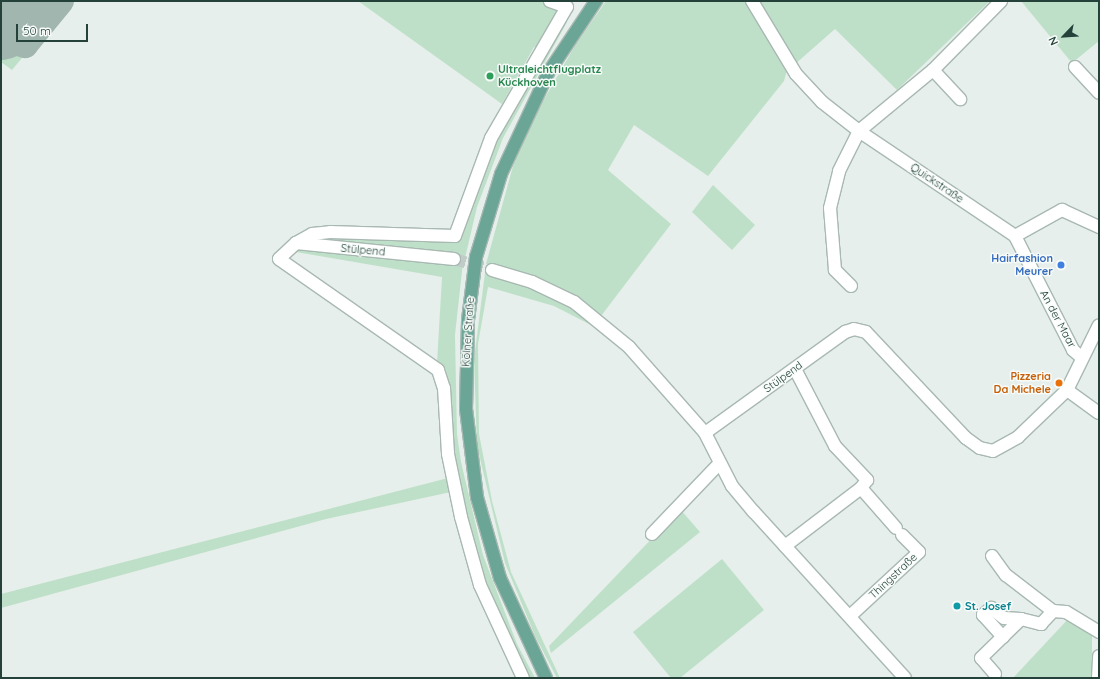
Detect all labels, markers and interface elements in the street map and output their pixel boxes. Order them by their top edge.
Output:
scale bar [18,16,90,42]
north arrow [1044,16,1084,56]
text: 50 m [23,23,51,38]
text: N [1045,34,1061,48]
place label: Ultraleichtflugplatz Kückhoven [498,63,601,89]
marker: Ultraleichtflugplatz Kückhoven [485,71,495,81]
street label: Quickstraße [908,160,966,206]
street label: Stülpend [340,241,386,259]
place label: Hairfashion Meurer [991,252,1053,278]
marker: Hairfashion Meurer [1056,260,1066,270]
street label: An der Maar [1037,288,1079,350]
street label: Kölner Straße [459,297,477,367]
street label: Stülpend [761,359,805,395]
place label: Pizzeria Da Michele [994,370,1051,396]
marker: Pizzeria Da Michele [1054,378,1064,388]
street label: Thingstraße [866,550,920,602]
place label: St. Josef [965,599,1011,613]
marker: St. Josef [952,601,962,611]

